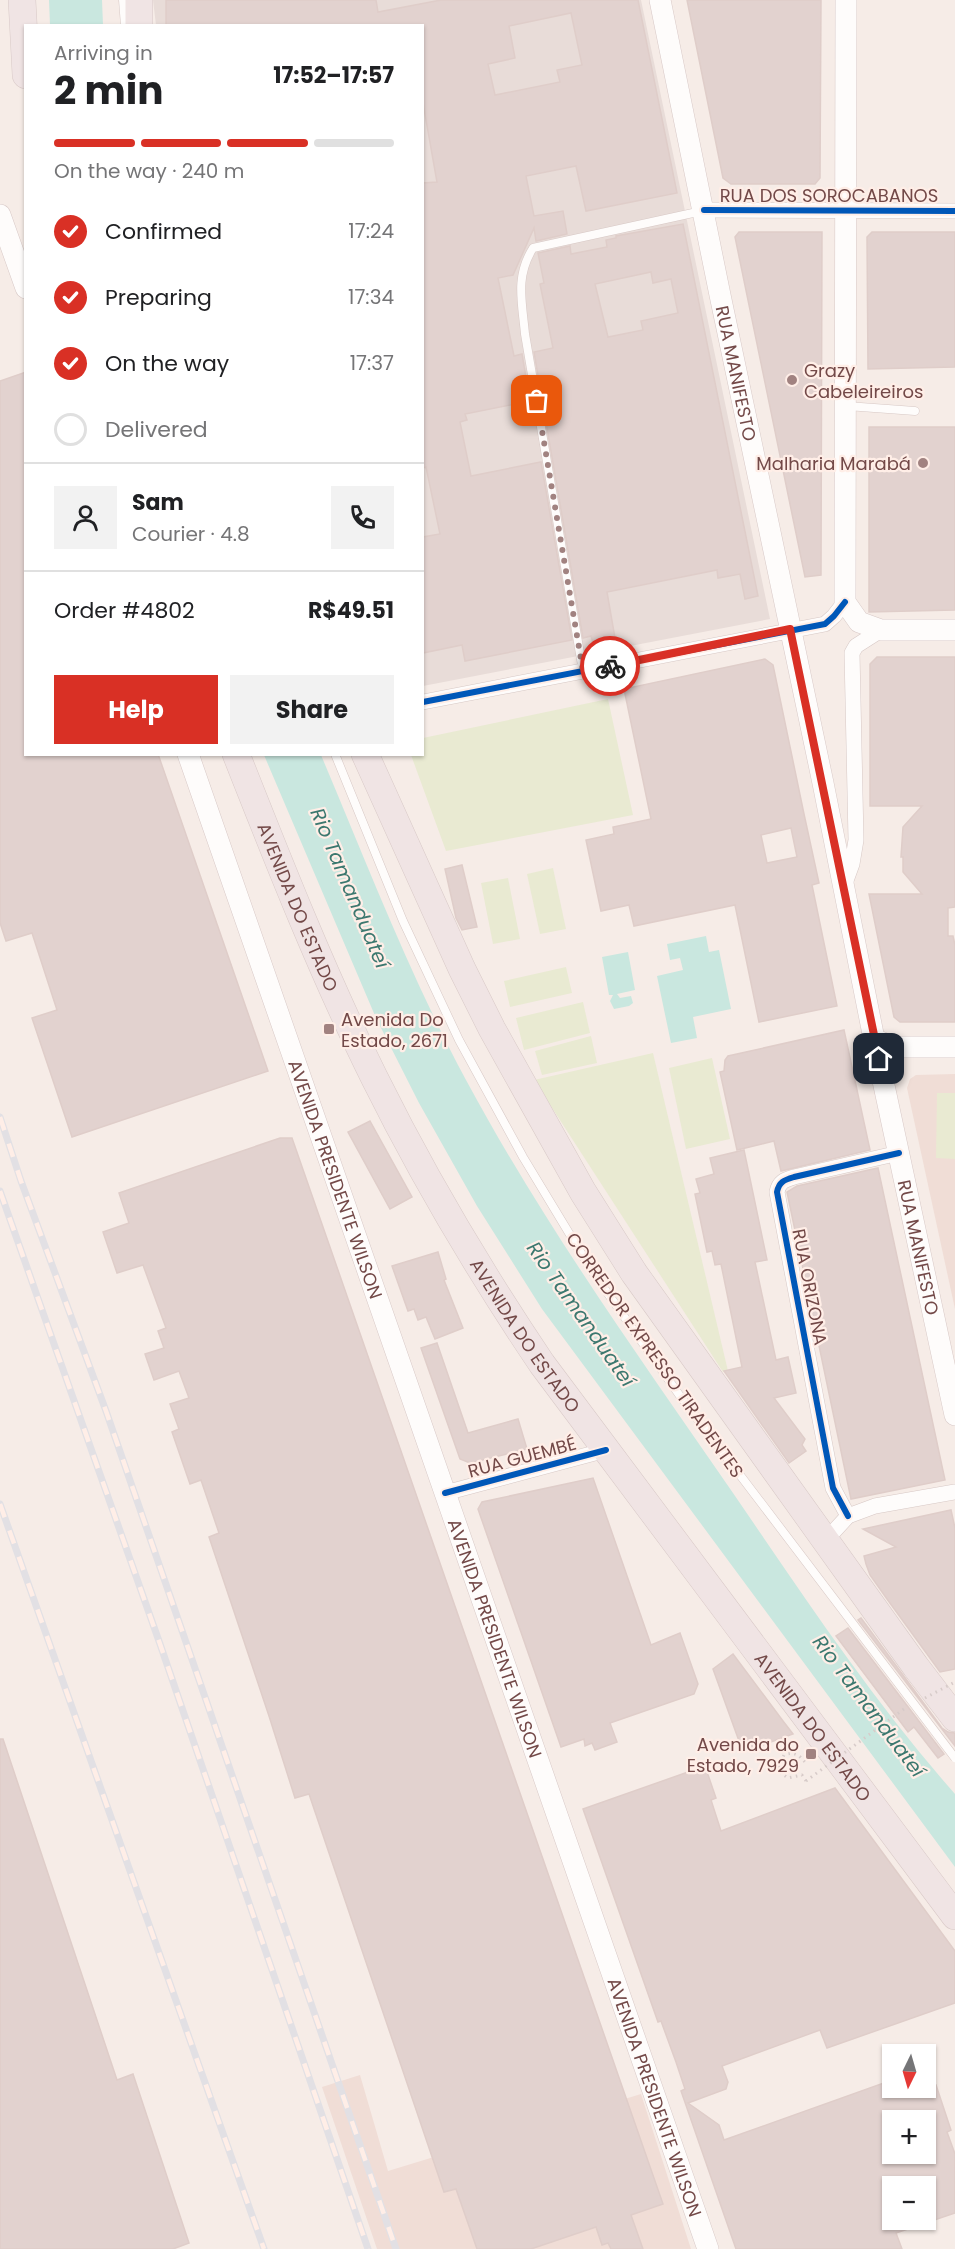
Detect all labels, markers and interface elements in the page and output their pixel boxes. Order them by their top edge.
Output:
text: Arriving in [54,39,153,67]
text: 17:52–17:57 [273,60,394,91]
text: 2 min [54,63,164,118]
text: On the way · 240 m [54,157,244,185]
street label: RUA DOS SOROCABANOS [720,183,938,208]
icon: check [54,215,87,248]
text: Confirmed [105,216,222,247]
text: 17:24 [348,217,394,245]
icon: check [54,281,87,314]
text: Preparing [105,282,212,313]
text: 17:34 [348,283,394,311]
street label: RUA MANIFESTO [710,303,763,443]
icon: check [54,347,87,380]
text: On the way [105,348,229,379]
text: 17:37 [350,349,394,377]
place label: Grazy Cabeleireiros [804,358,923,404]
marker: Grazy Cabeleireiros [785,373,799,387]
pin [511,375,562,426]
icon: bag [520,384,553,417]
text: Delivered [105,414,208,445]
place label: Malharia Marabá [756,451,911,476]
marker: Malharia Marabá [916,456,930,470]
button: person [54,486,117,549]
button: phone [331,486,394,549]
text: Sam [132,487,184,518]
text: Courier · 4.8 [132,520,250,548]
text: Order #4802 [54,595,195,626]
text: R$49.51 [308,595,394,626]
courier [580,636,640,696]
icon: bike [594,650,627,683]
button: Help [54,675,218,744]
button: Share [230,675,394,744]
water label: Rio Tamanduateí [304,804,397,974]
street label: AVENIDA DO ESTADO [252,819,345,995]
place label: Avenida Do Estado, 2671 [341,1007,448,1053]
marker: Avenida Do Estado, 2671 [322,1022,336,1036]
pin [853,1033,904,1084]
icon: home [862,1042,895,1075]
street label: AVENIDA PRESIDENTE WILSON [283,1056,389,1302]
street label: RUA MANIFESTO [892,1178,946,1317]
street label: CORREDOR EXPRESSO TIRADENTES [560,1227,750,1483]
street label: RUA ORIZONA [786,1227,834,1347]
water label: Rio Tamanduateí [520,1236,643,1394]
street label: AVENIDA DO ESTADO [465,1254,586,1417]
street label: RUA GUEMBÉ [465,1431,579,1483]
street label: AVENIDA PRESIDENTE WILSON [442,1515,549,1761]
water label: Rio Tamanduateí [806,1629,933,1785]
street label: AVENIDA DO ESTADO [749,1647,877,1806]
place label: Avenida do Estado, 7929 [687,1732,799,1778]
marker: Avenida do Estado, 7929 [804,1747,818,1761]
street label: AVENIDA PRESIDENTE WILSON [602,1974,708,2220]
north arrow [882,2044,936,2098]
map controls [882,2044,936,2230]
button: + [882,2110,936,2164]
button: − [882,2176,936,2230]

